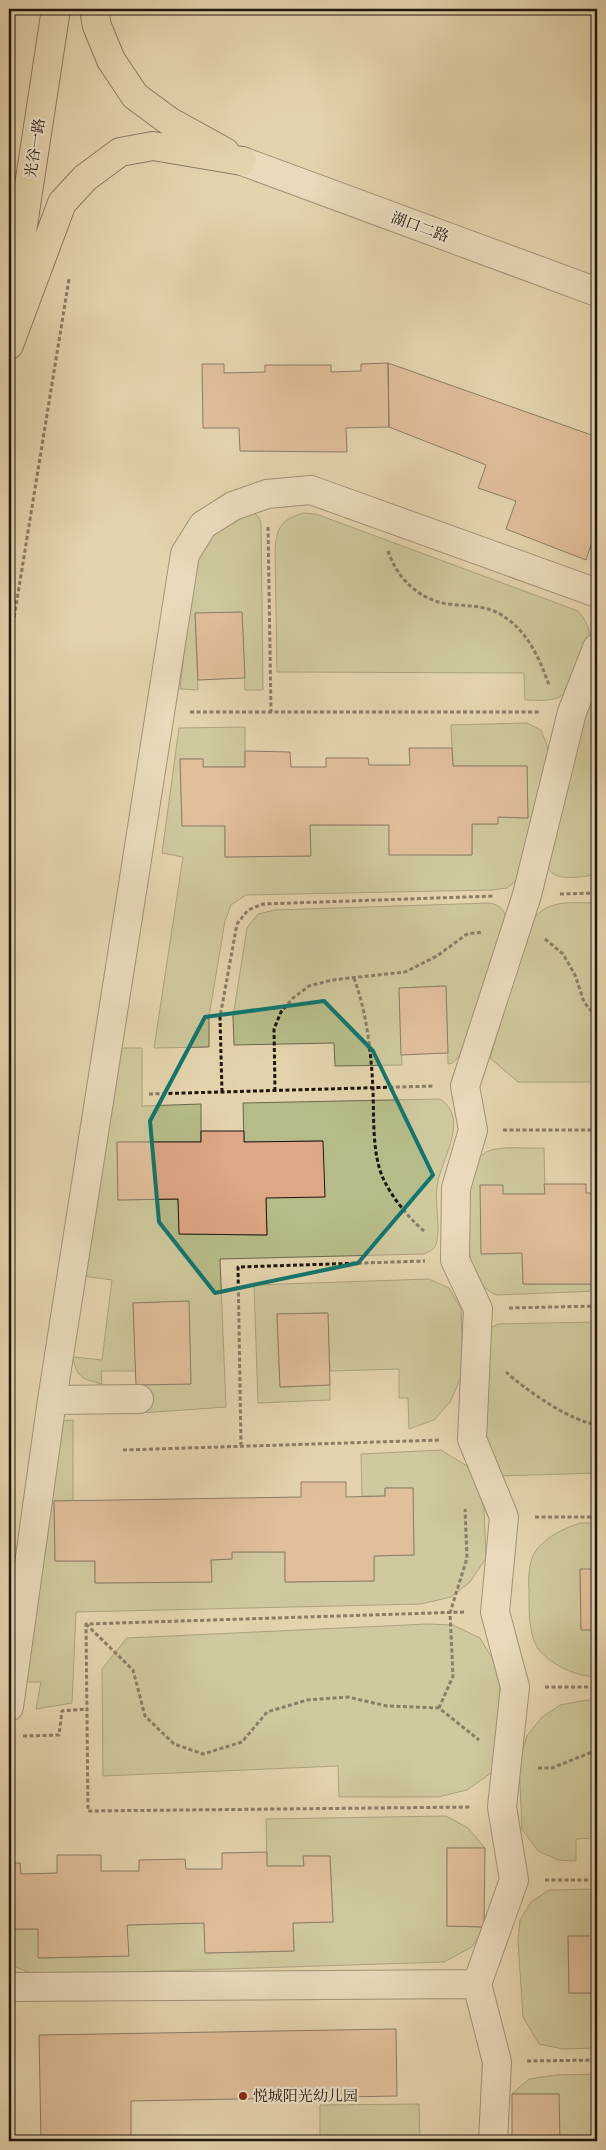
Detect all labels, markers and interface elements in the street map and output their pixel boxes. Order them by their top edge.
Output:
street label: 光谷一路 [21,117,49,179]
street label: 湖口二路 [389,208,451,246]
place label: 悦城阳光幼儿园 [253,2087,358,2105]
marker: 悦城阳光幼儿园 [237,2090,249,2102]

